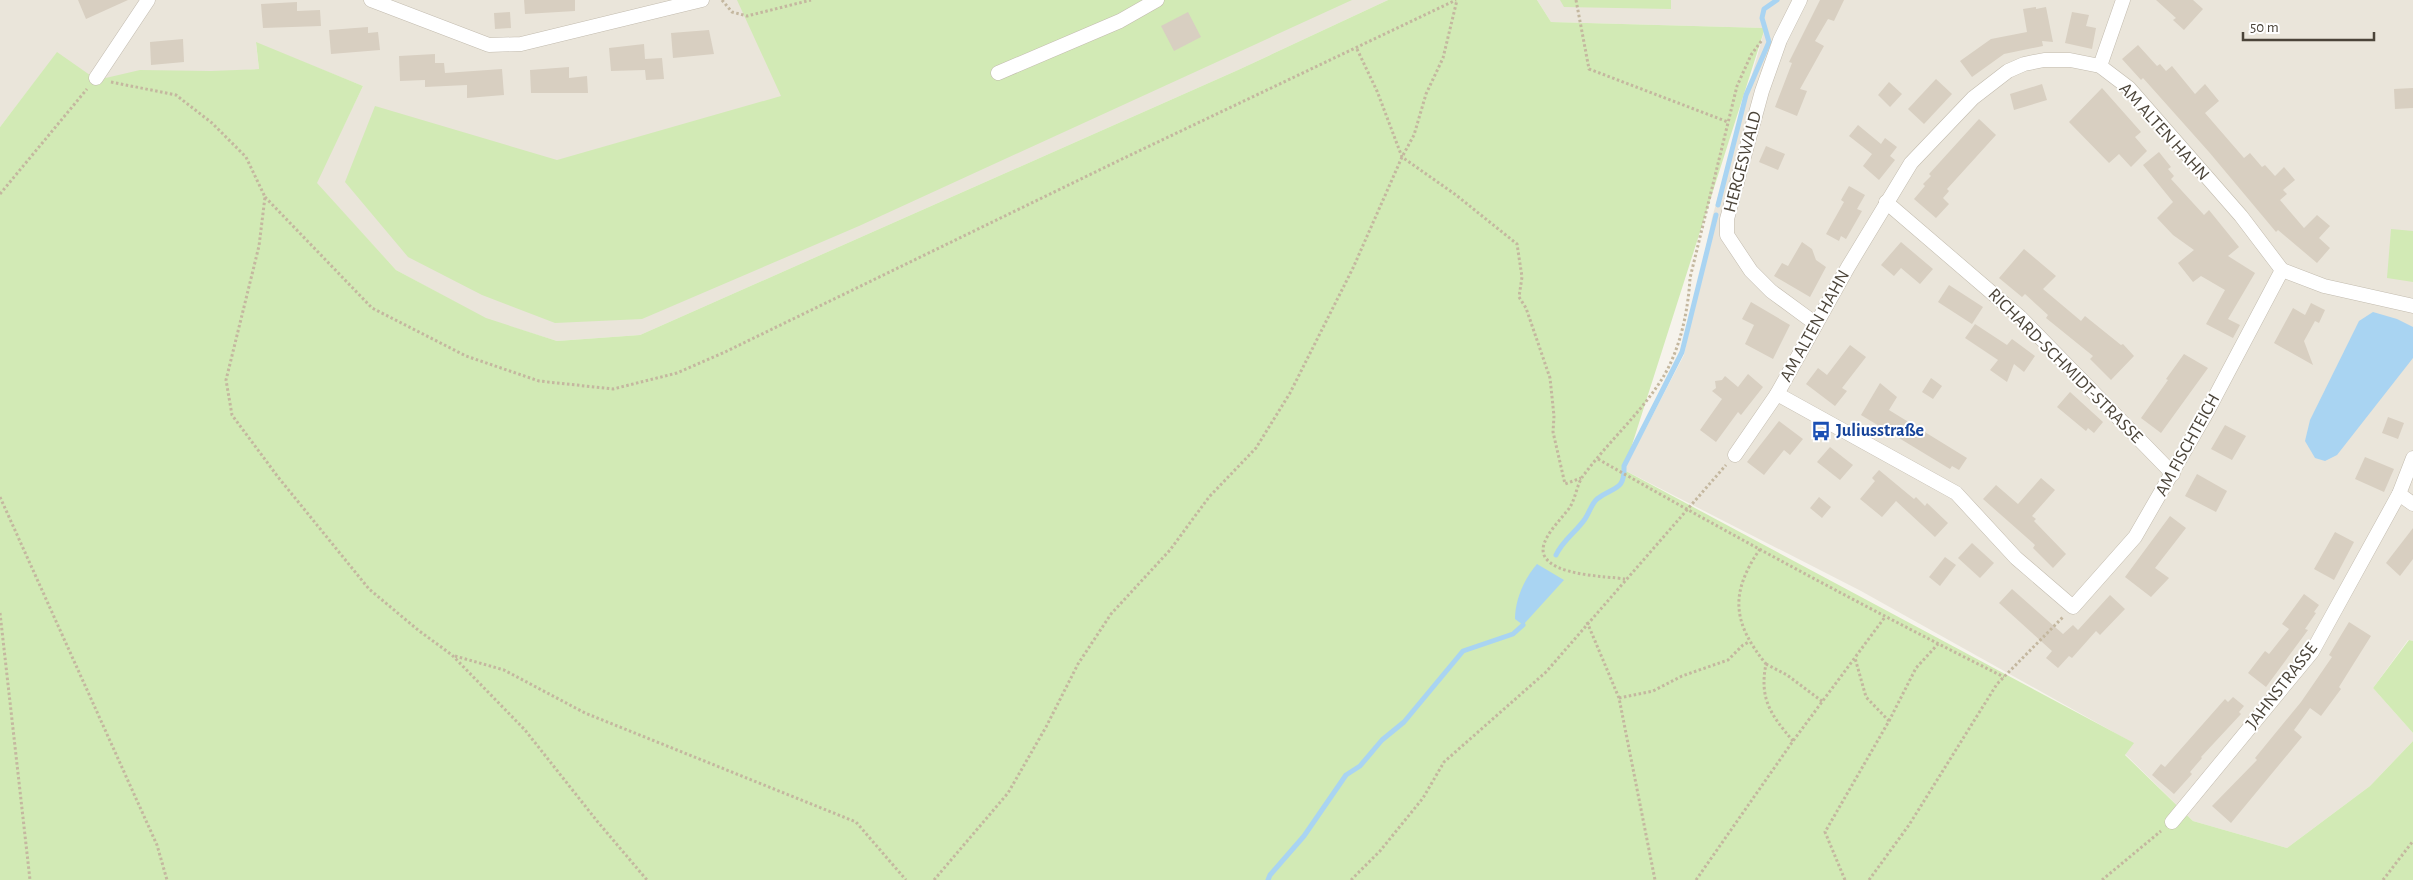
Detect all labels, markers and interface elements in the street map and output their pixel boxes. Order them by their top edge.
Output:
scale bar [2243,10,2374,42]
text: 50 m [2250,20,2279,35]
street label: AM ALTEN HAHN [2116,80,2212,184]
street label: HERGESWALD [1721,109,1765,215]
street label: AM ALTEN HAHN [1777,267,1853,385]
street label: RICHARD-SCHMIDT-STRASSE [1984,285,2146,447]
street label: AM FISCHTEICH [2153,391,2223,499]
bus stop icon: Juliusstraße [1810,420,1832,442]
place label: Juliusstraße [1836,422,1924,440]
street label: JAHNSTRASSE [2243,639,2321,732]

